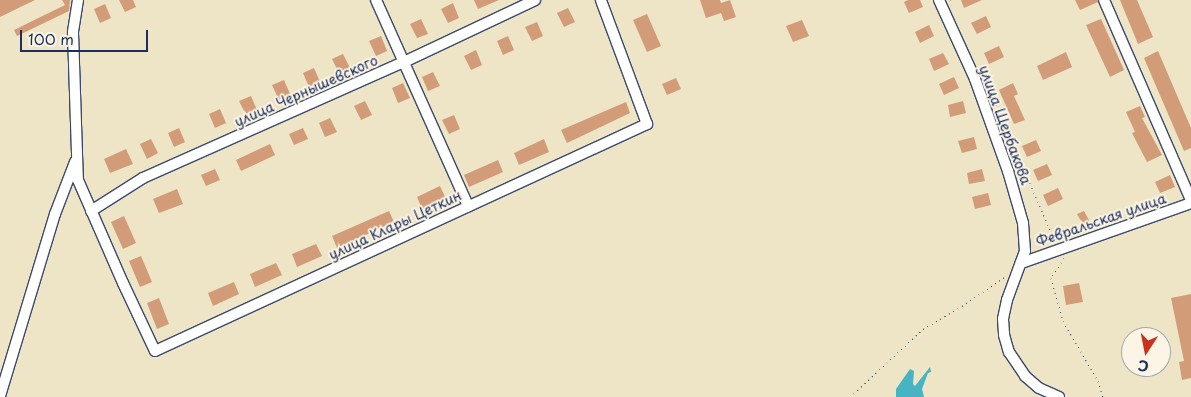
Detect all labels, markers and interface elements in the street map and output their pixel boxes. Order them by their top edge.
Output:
scale bar [22,20,150,52]
text: 100 m [28,27,74,50]
street label: улица Чернышевского [231,52,381,130]
street label: улица Щербакова [975,63,1035,187]
street label: улица Клары Цеткин [326,187,464,263]
street label: Февральская улица [1033,190,1169,250]
north arrow [1121,327,1171,377]
text: С [1136,355,1150,378]

